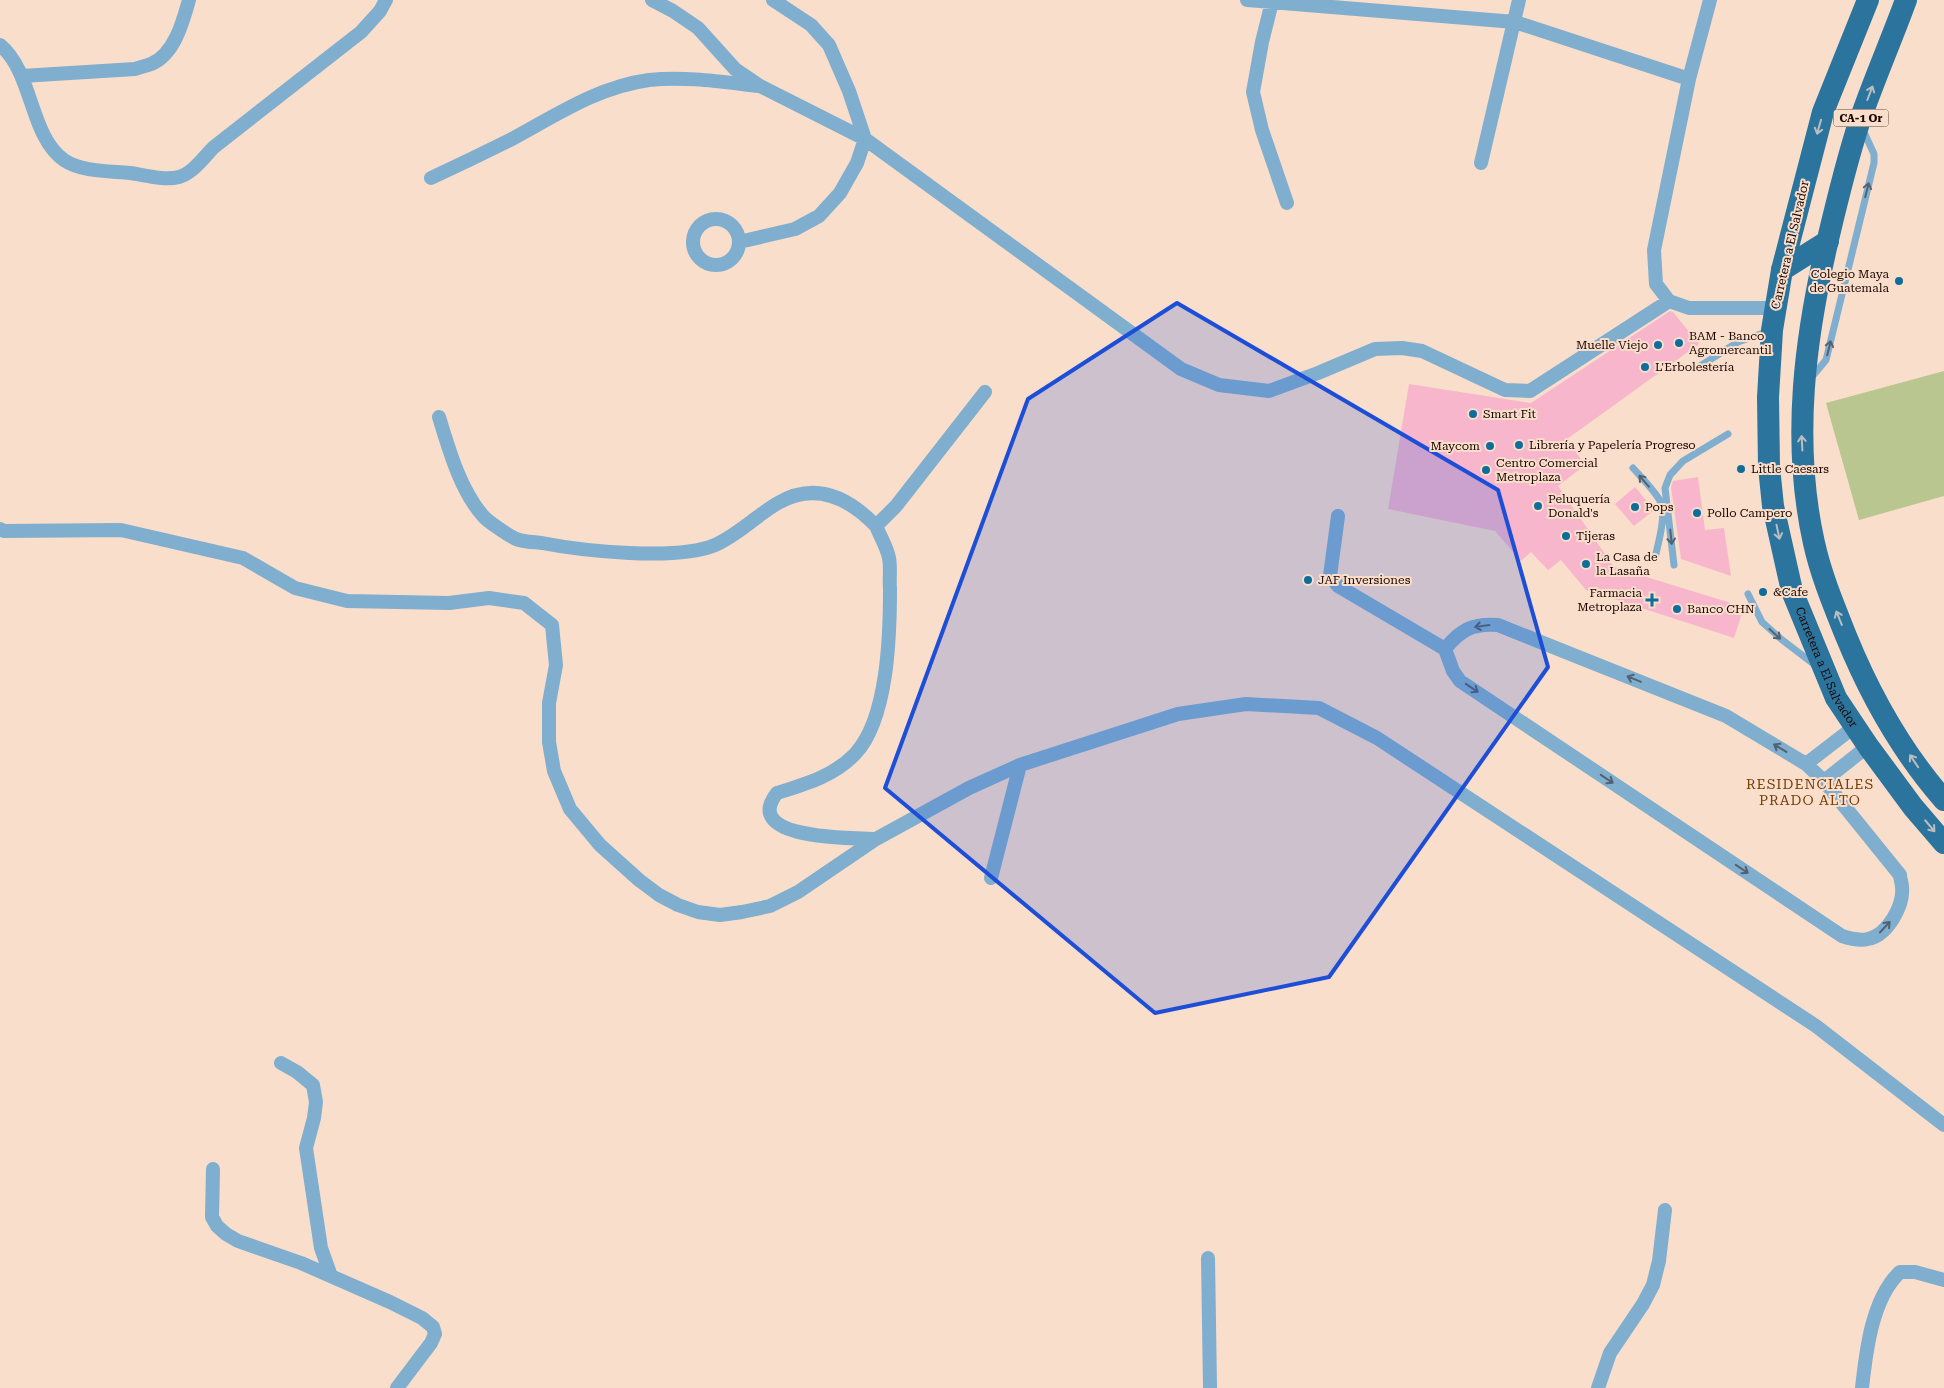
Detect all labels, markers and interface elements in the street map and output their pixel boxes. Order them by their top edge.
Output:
one-way arrow [1866,86,1876,101]
road number: CA-1 Or [1834,110,1888,126]
one-way arrow [1813,119,1823,135]
street label: Carretera a El Salvador [1768,179,1812,311]
one-way arrow [1863,182,1872,198]
place label: Colegio Maya de Guatemala [1810,267,1889,295]
marker: Colegio Maya de Guatemala [1893,275,1905,287]
place label: BAM - Banco Agromercantil [1689,329,1772,357]
marker: BAM - Banco Agromercantil [1673,337,1685,349]
place label: Muelle Viejo [1576,338,1648,352]
marker: Muelle Viejo [1652,339,1664,351]
one-way arrow [1825,340,1834,356]
place label: L'Erbolestería [1655,360,1735,374]
marker: L'Erbolestería [1639,361,1651,373]
place label: Smart Fit [1483,407,1537,421]
marker: Smart Fit [1467,408,1479,420]
one-way arrow [1797,435,1806,451]
place label: Librería y Papelería Progreso [1529,438,1696,452]
place label: Maycom [1431,439,1480,453]
marker: Librería y Papelería Progreso [1513,439,1525,451]
marker: Maycom [1484,440,1496,452]
place label: Centro Comercial Metroplaza [1496,456,1598,484]
place label: Little Caesars [1751,462,1829,476]
marker: Little Caesars [1735,463,1747,475]
marker: Centro Comercial Metroplaza [1480,464,1492,476]
one-way arrow [1638,475,1650,488]
place label: Peluquería Donald's [1548,492,1611,520]
marker: Peluquería Donald's [1532,500,1544,512]
place label: Pops [1645,500,1674,514]
marker: Pops [1629,501,1641,513]
place label: Pollo Campero [1707,506,1792,520]
marker: Pollo Campero [1691,507,1703,519]
one-way arrow [1774,523,1783,539]
place label: Tijeras [1576,529,1615,543]
one-way arrow [1666,529,1675,545]
marker: Tijeras [1560,530,1572,542]
place label: La Casa de la Lasaña [1596,550,1658,578]
marker: La Casa de la Lasaña [1580,558,1592,570]
place label: JAF Inversiones [1318,573,1411,587]
marker: JAF Inversiones [1302,574,1314,586]
place label: &Cafe [1773,585,1809,599]
place label: Farmacia Metroplaza [1577,586,1642,614]
marker: &Cafe [1757,586,1769,598]
marker: Farmacia Metroplaza [1646,594,1658,606]
place label: Banco CHN [1687,602,1755,616]
marker: Banco CHN [1671,603,1683,615]
street label: Carretera a El Salvador [1792,605,1861,730]
one-way arrow [1834,611,1843,626]
one-way arrow [1474,621,1490,631]
one-way arrow [1769,628,1782,640]
one-way arrow [1627,674,1642,683]
one-way arrow [1464,683,1478,693]
one-way arrow [1774,743,1788,753]
one-way arrow [1909,755,1919,769]
one-way arrow [1599,774,1613,784]
district label: RESIDENCIALES PRADO ALTO [1746,776,1874,808]
one-way arrow [1924,820,1936,833]
one-way arrow [1734,864,1748,874]
one-way arrow [1879,920,1891,933]

